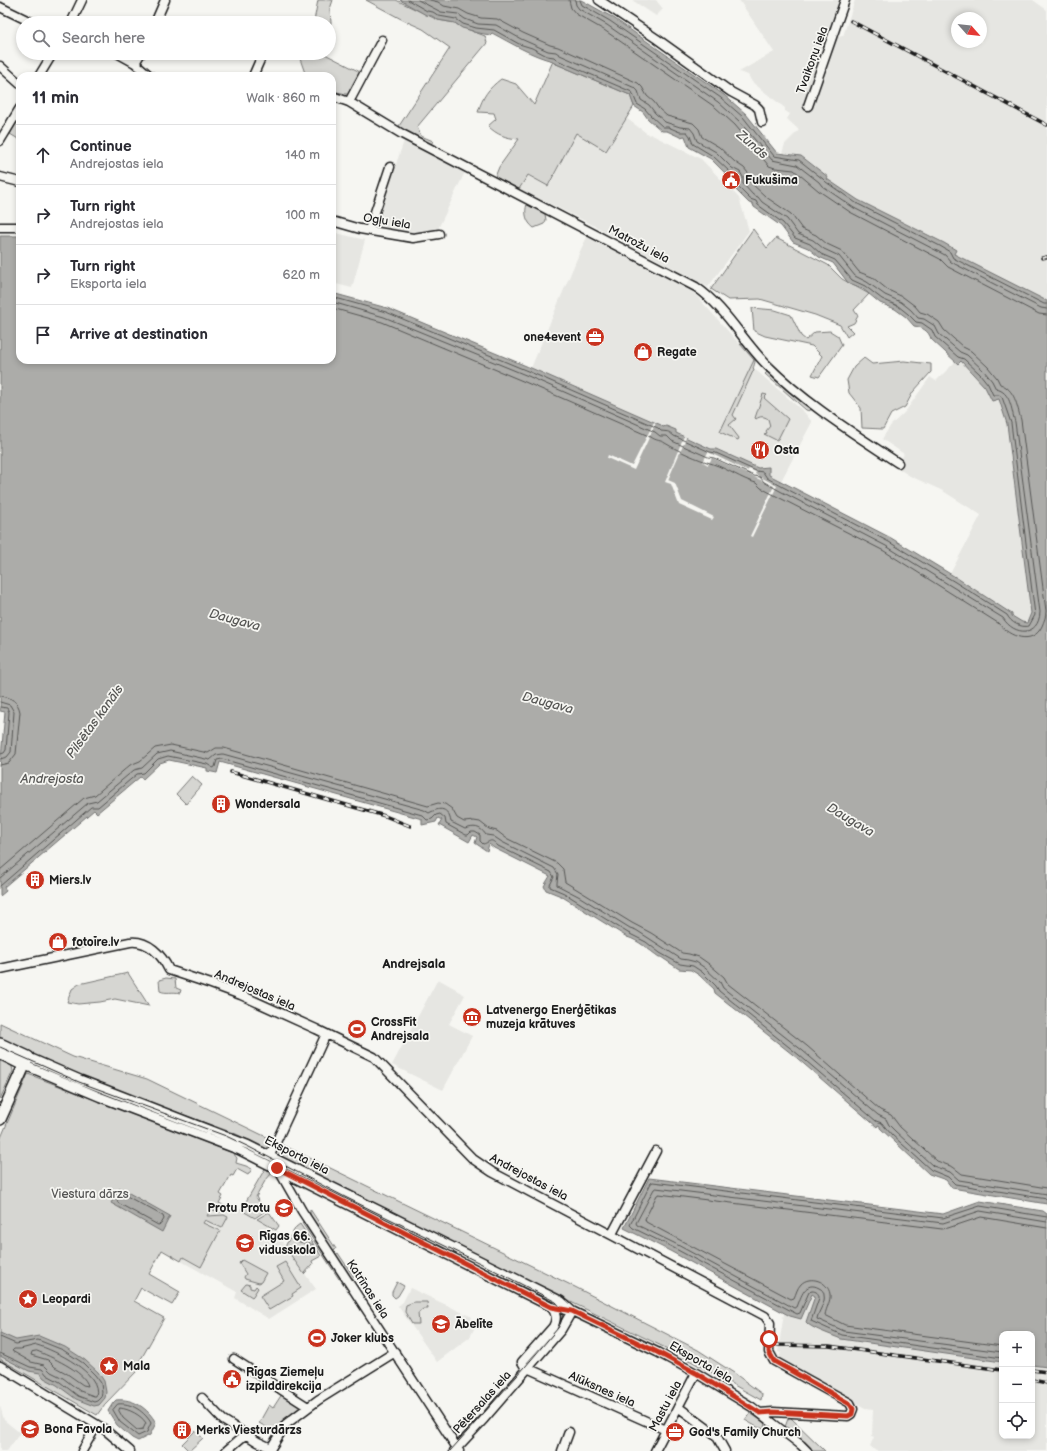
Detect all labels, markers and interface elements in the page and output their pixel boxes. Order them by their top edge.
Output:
north arrow [951,12,987,48]
search box [16,16,336,60]
street label: Tvaikoņu iela [793,24,832,96]
icon: search [30,27,52,49]
text: Search here [62,29,145,48]
text: 11 min [32,88,79,108]
text: Walk · 860 m [246,90,320,106]
water label: Zunds [733,126,772,163]
text: Continue [70,137,132,156]
icon: ahead [32,144,54,166]
text: 140 m [285,147,320,163]
text: Andrejostas iela [70,156,164,172]
public building icon: Fukušima [720,169,742,191]
place label: Fukušima [745,173,798,188]
text: Turn right [70,197,135,216]
icon: right [32,204,54,226]
text: 100 m [285,207,320,223]
street label: Ogļu iela [362,210,412,233]
text: Andrejostas iela [70,216,164,232]
street label: Matrožu iela [606,222,672,267]
text: Turn right [70,257,135,276]
icon: right [32,264,54,286]
text: 620 m [282,267,320,283]
text: Eksporta iela [70,276,147,292]
icon: arrive [32,324,54,346]
text: Arrive at destination [70,325,208,344]
office icon: one4event [584,326,606,348]
place label: one4event [524,330,581,345]
shop icon: Regate [632,341,654,363]
place label: Regate [657,345,697,360]
restaurant icon: Osta [749,439,771,461]
place label: Osta [774,443,800,458]
water label: Daugava [207,605,262,634]
water label: Pilsētas kanāls [63,681,127,761]
water label: Daugava [520,688,575,717]
water label: Andrejosta [19,771,84,787]
building icon: Wondersala [210,793,232,815]
place label: Wondersala [235,797,301,812]
water label: Daugava [824,800,877,840]
building icon: Miers.lv [24,869,46,891]
place label: Miers.lv [49,873,92,888]
shop icon: fotoīre.lv [47,931,69,953]
place label: fotoīre.lv [72,935,120,950]
district label: Andrejsala [382,956,445,972]
street label: Andrejostas iela [212,967,298,1014]
place label: Latvenergo Enerģētikas muzeja krātuves [486,1003,617,1032]
museum icon: Latvenergo Enerģētikas muzeja krātuves [461,1006,483,1028]
place label: CrossFit Andrejsala [370,1015,429,1044]
sports icon: CrossFit Andrejsala [346,1018,368,1040]
street label: Eksporta iela [262,1133,332,1178]
street label: Andrejostas iela [487,1151,571,1204]
route end [268,1159,286,1177]
park label: Viestura dārzs [51,1187,129,1202]
school or university icon: Protu Protu [273,1197,295,1219]
place label: Protu Protu [208,1201,270,1216]
place label: Rīgas 66. vidusskola [258,1229,316,1258]
school or university icon: Rīgas 66. vidusskola [234,1232,256,1254]
street label: Katrīnas iela [343,1257,392,1322]
place icon: Leopardi [17,1288,39,1310]
place label: Leopardi [42,1292,91,1307]
school or university icon: Ābelīte [430,1313,452,1335]
place label: Ābelīte [454,1316,493,1332]
sports icon: Joker klubs [306,1327,328,1349]
route start [760,1330,778,1348]
place label: Joker klubs [331,1331,394,1346]
map controls [999,1331,1035,1439]
button: + [999,1331,1035,1367]
street label: Eksporta iela [666,1338,735,1387]
place icon: Mala [98,1355,120,1377]
place label: Mala [123,1359,150,1374]
place label: Rīgas Ziemeļu izpilddirekcija [246,1365,324,1394]
button: − [999,1367,1035,1403]
public building icon: Rīgas Ziemeļu izpilddirekcija [221,1368,243,1390]
street label: Pētersalas iela [450,1368,515,1437]
street label: Alūksnes iela [566,1368,637,1411]
street label: Mastu iela [646,1378,685,1434]
button: locate [999,1403,1035,1439]
school or university icon: Bona Favola [19,1418,41,1440]
building icon: Merks Viesturdārzs [171,1419,193,1441]
office icon: God's Family Church [664,1421,686,1443]
place label: Bona Favola [44,1422,112,1437]
place label: Merks Viesturdārzs [196,1423,302,1438]
place label: God's Family Church [689,1425,801,1440]

